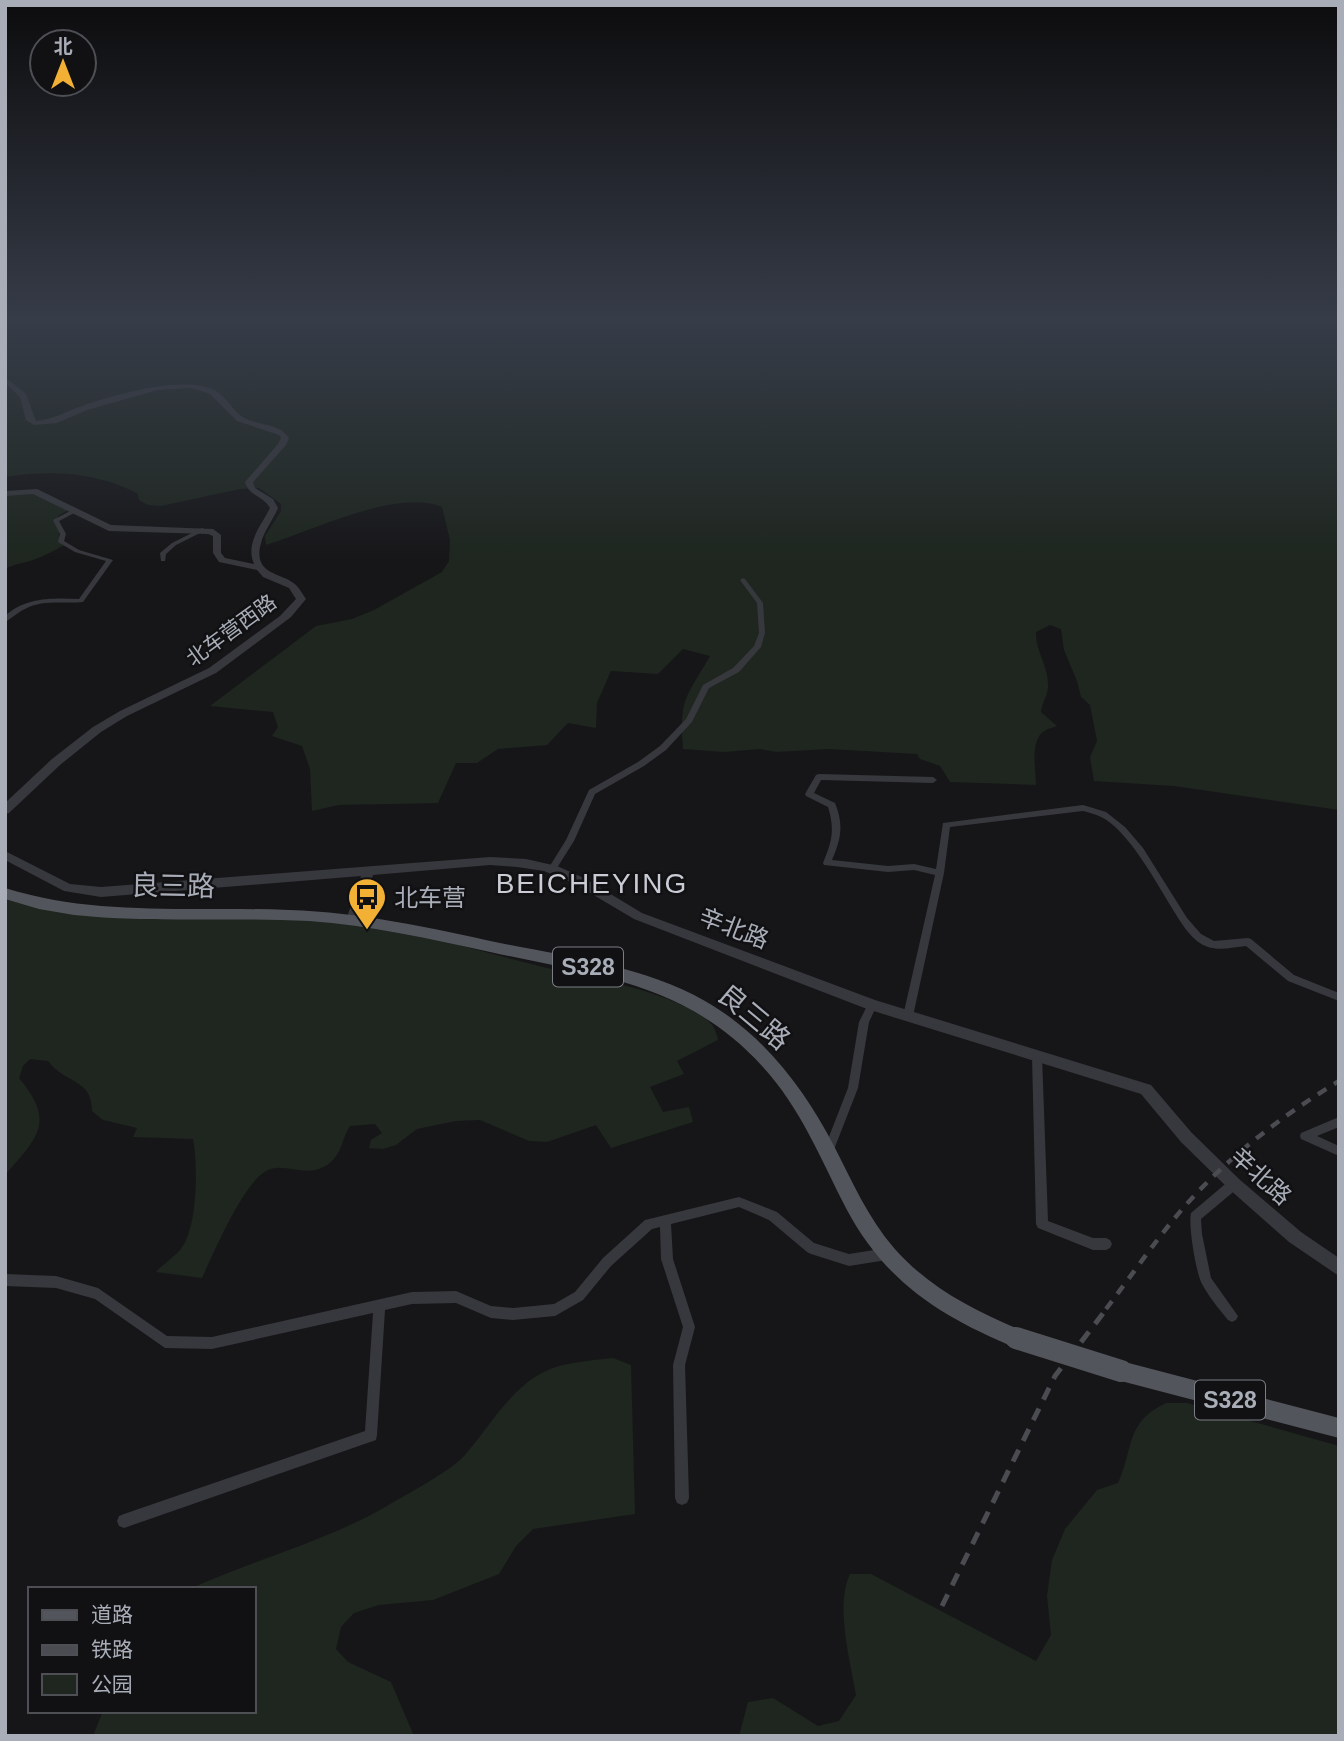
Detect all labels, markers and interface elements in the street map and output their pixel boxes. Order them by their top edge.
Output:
north arrow [28,28,98,98]
text: 北 [53,36,73,57]
street label: 北车营西路 [182,590,280,670]
district label: BEICHEYING [496,868,688,899]
street label: 良三路 [131,870,215,902]
bus stop icon: 北车营 [346,876,388,931]
place label: 北车营 [394,884,466,911]
street label: 辛北路 [696,902,772,954]
road number: S328 [553,948,623,986]
street label: 良三路 [712,978,796,1056]
street label: 辛北路 [1225,1142,1297,1210]
road number: S328 [1195,1380,1265,1420]
legend [28,1587,256,1713]
text: 道路 [91,1603,133,1626]
text: 铁路 [91,1638,133,1661]
text: 公园 [91,1673,133,1696]

